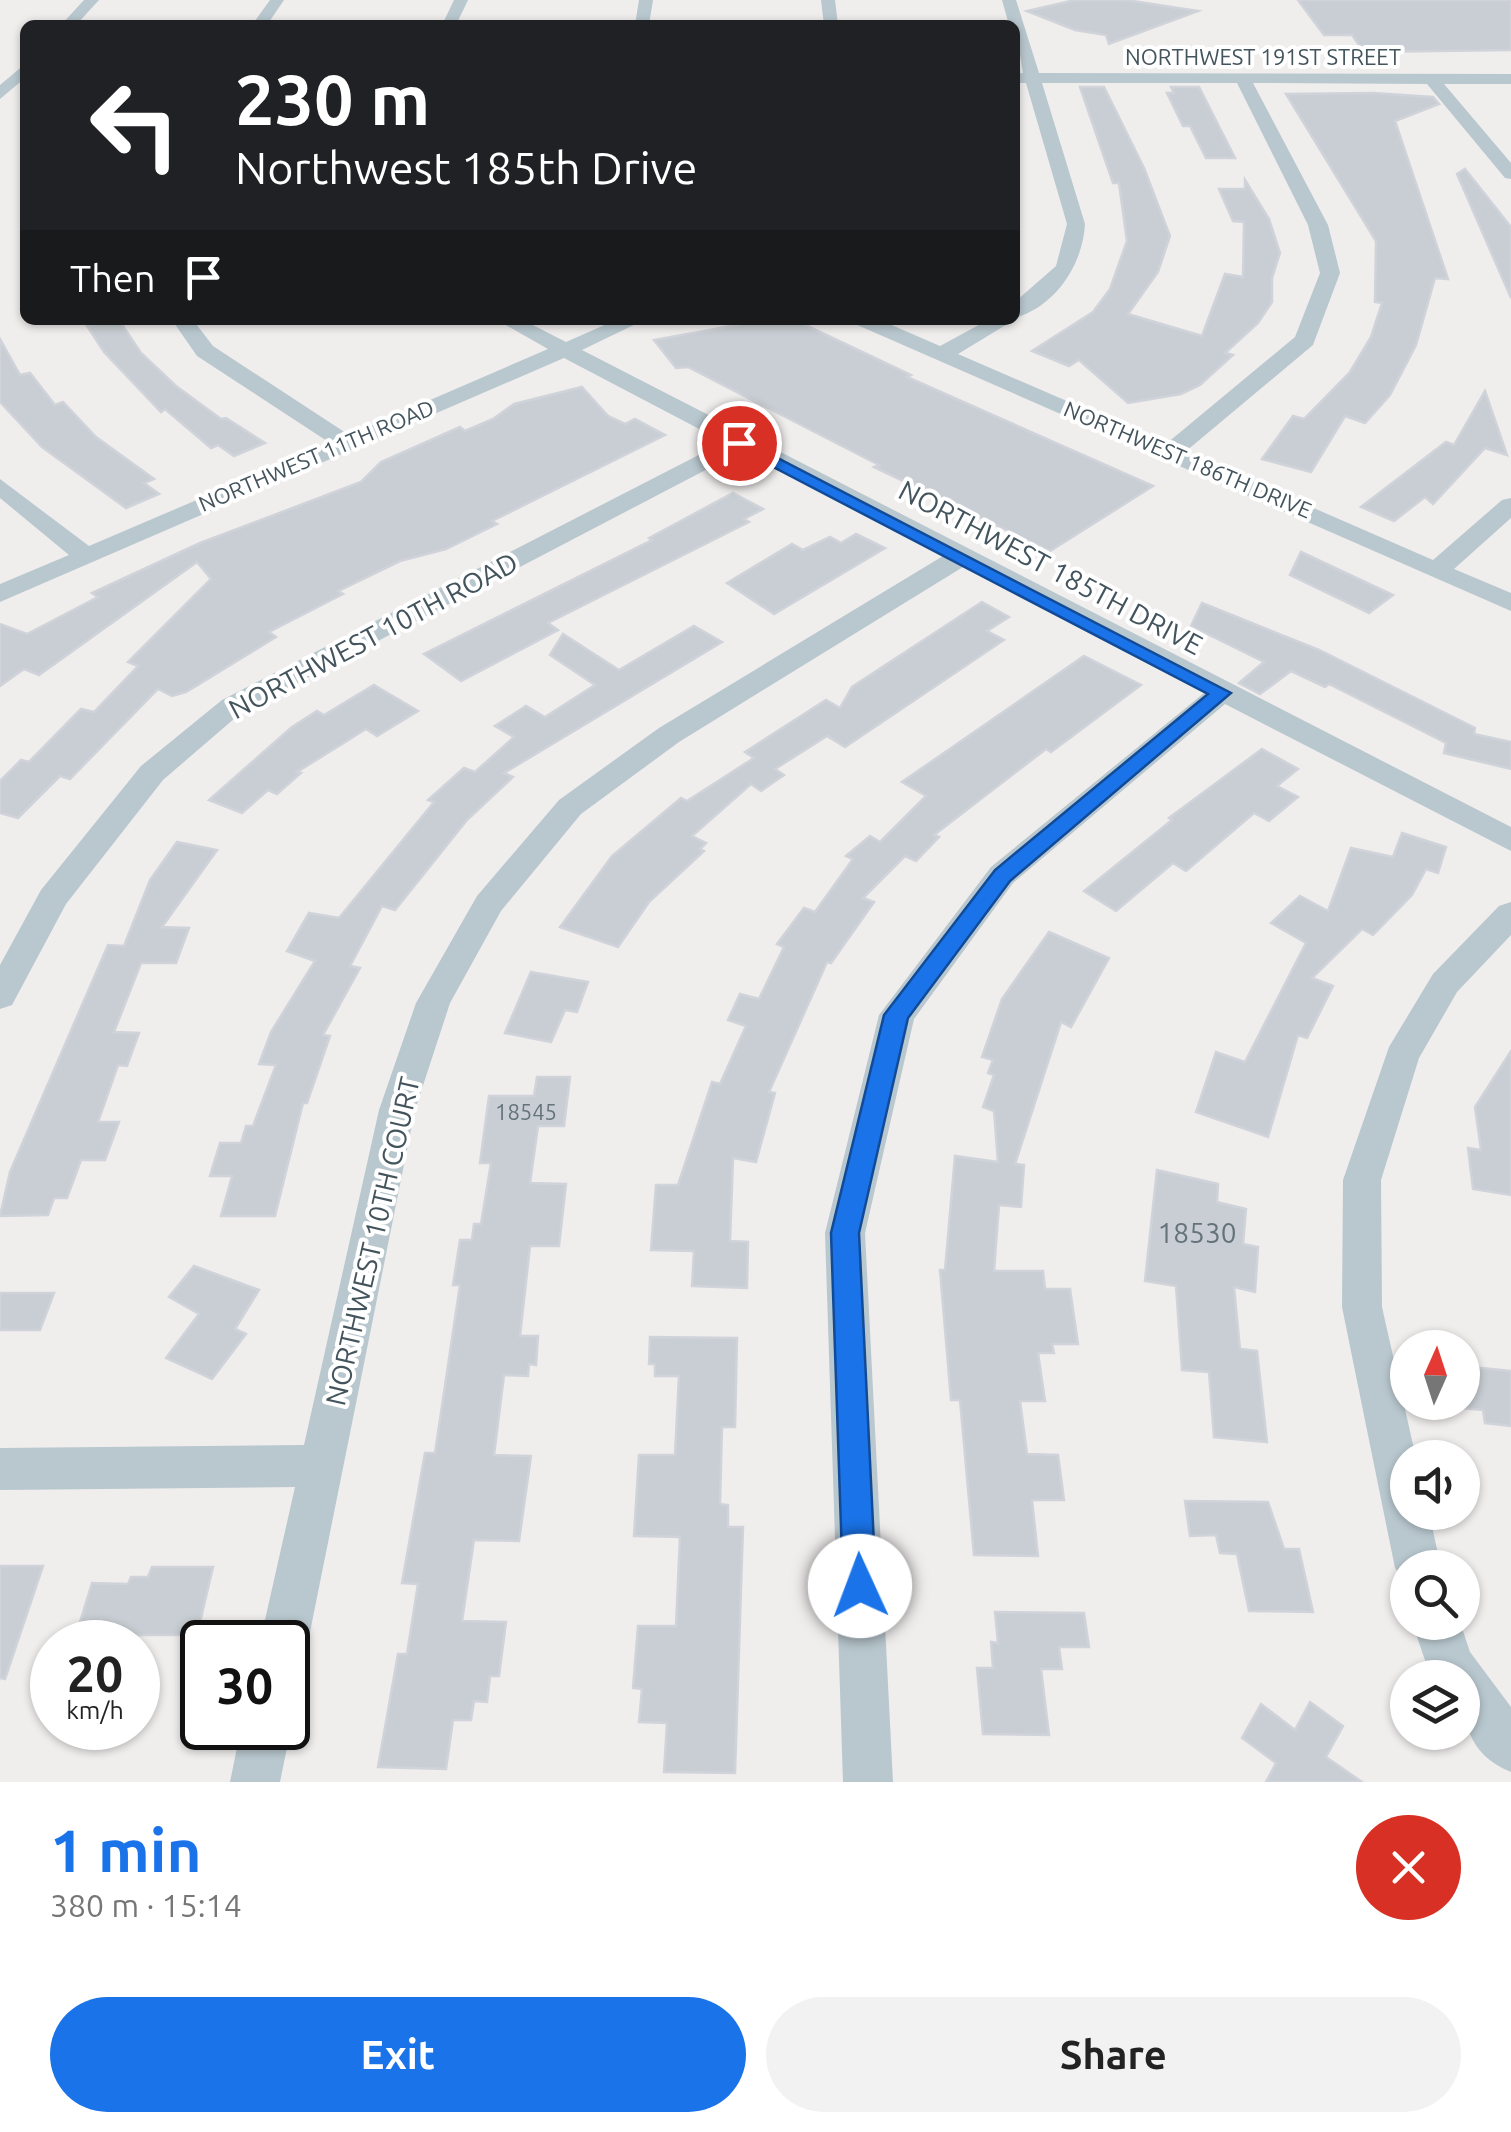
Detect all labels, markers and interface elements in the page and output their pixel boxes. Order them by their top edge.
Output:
street label: NORTHWEST 191ST STREET [1125,44,1401,69]
icon: left [70,60,200,190]
text: 230 m [235,60,430,138]
text: Northwest 185th Drive [235,142,697,193]
icon: arrive [176,250,231,305]
text: Then [70,257,156,299]
street label: NORTHWEST 11TH ROAD [195,394,437,516]
street label: NORTHWEST 186TH DRIVE [1060,395,1316,523]
pin [697,401,782,486]
icon: arrive [712,416,767,471]
street label: NORTHWEST 185TH DRIVE [894,474,1208,660]
street label: NORTHWEST 10TH ROAD [223,546,523,724]
street label: NORTHWEST 10TH COURT [319,1073,425,1408]
house number: 18545 [495,1099,557,1124]
house number: 18530 [1158,1217,1236,1248]
north arrow [1390,1330,1480,1420]
map controls [1390,1330,1480,1750]
button: sound [1390,1440,1480,1530]
position arrow [808,1534,912,1638]
button: search [1390,1550,1480,1640]
speed limit sign: 30 [180,1620,310,1750]
text: 20 [67,1645,123,1701]
button: layers [1390,1660,1480,1750]
text: km/h [66,1696,124,1724]
button: close [1356,1815,1461,1920]
text: 1 min [50,1816,202,1883]
text: 380 m · 15:14 [50,1887,242,1923]
button: Exit [50,1997,746,2112]
button: Share [766,1997,1461,2112]

